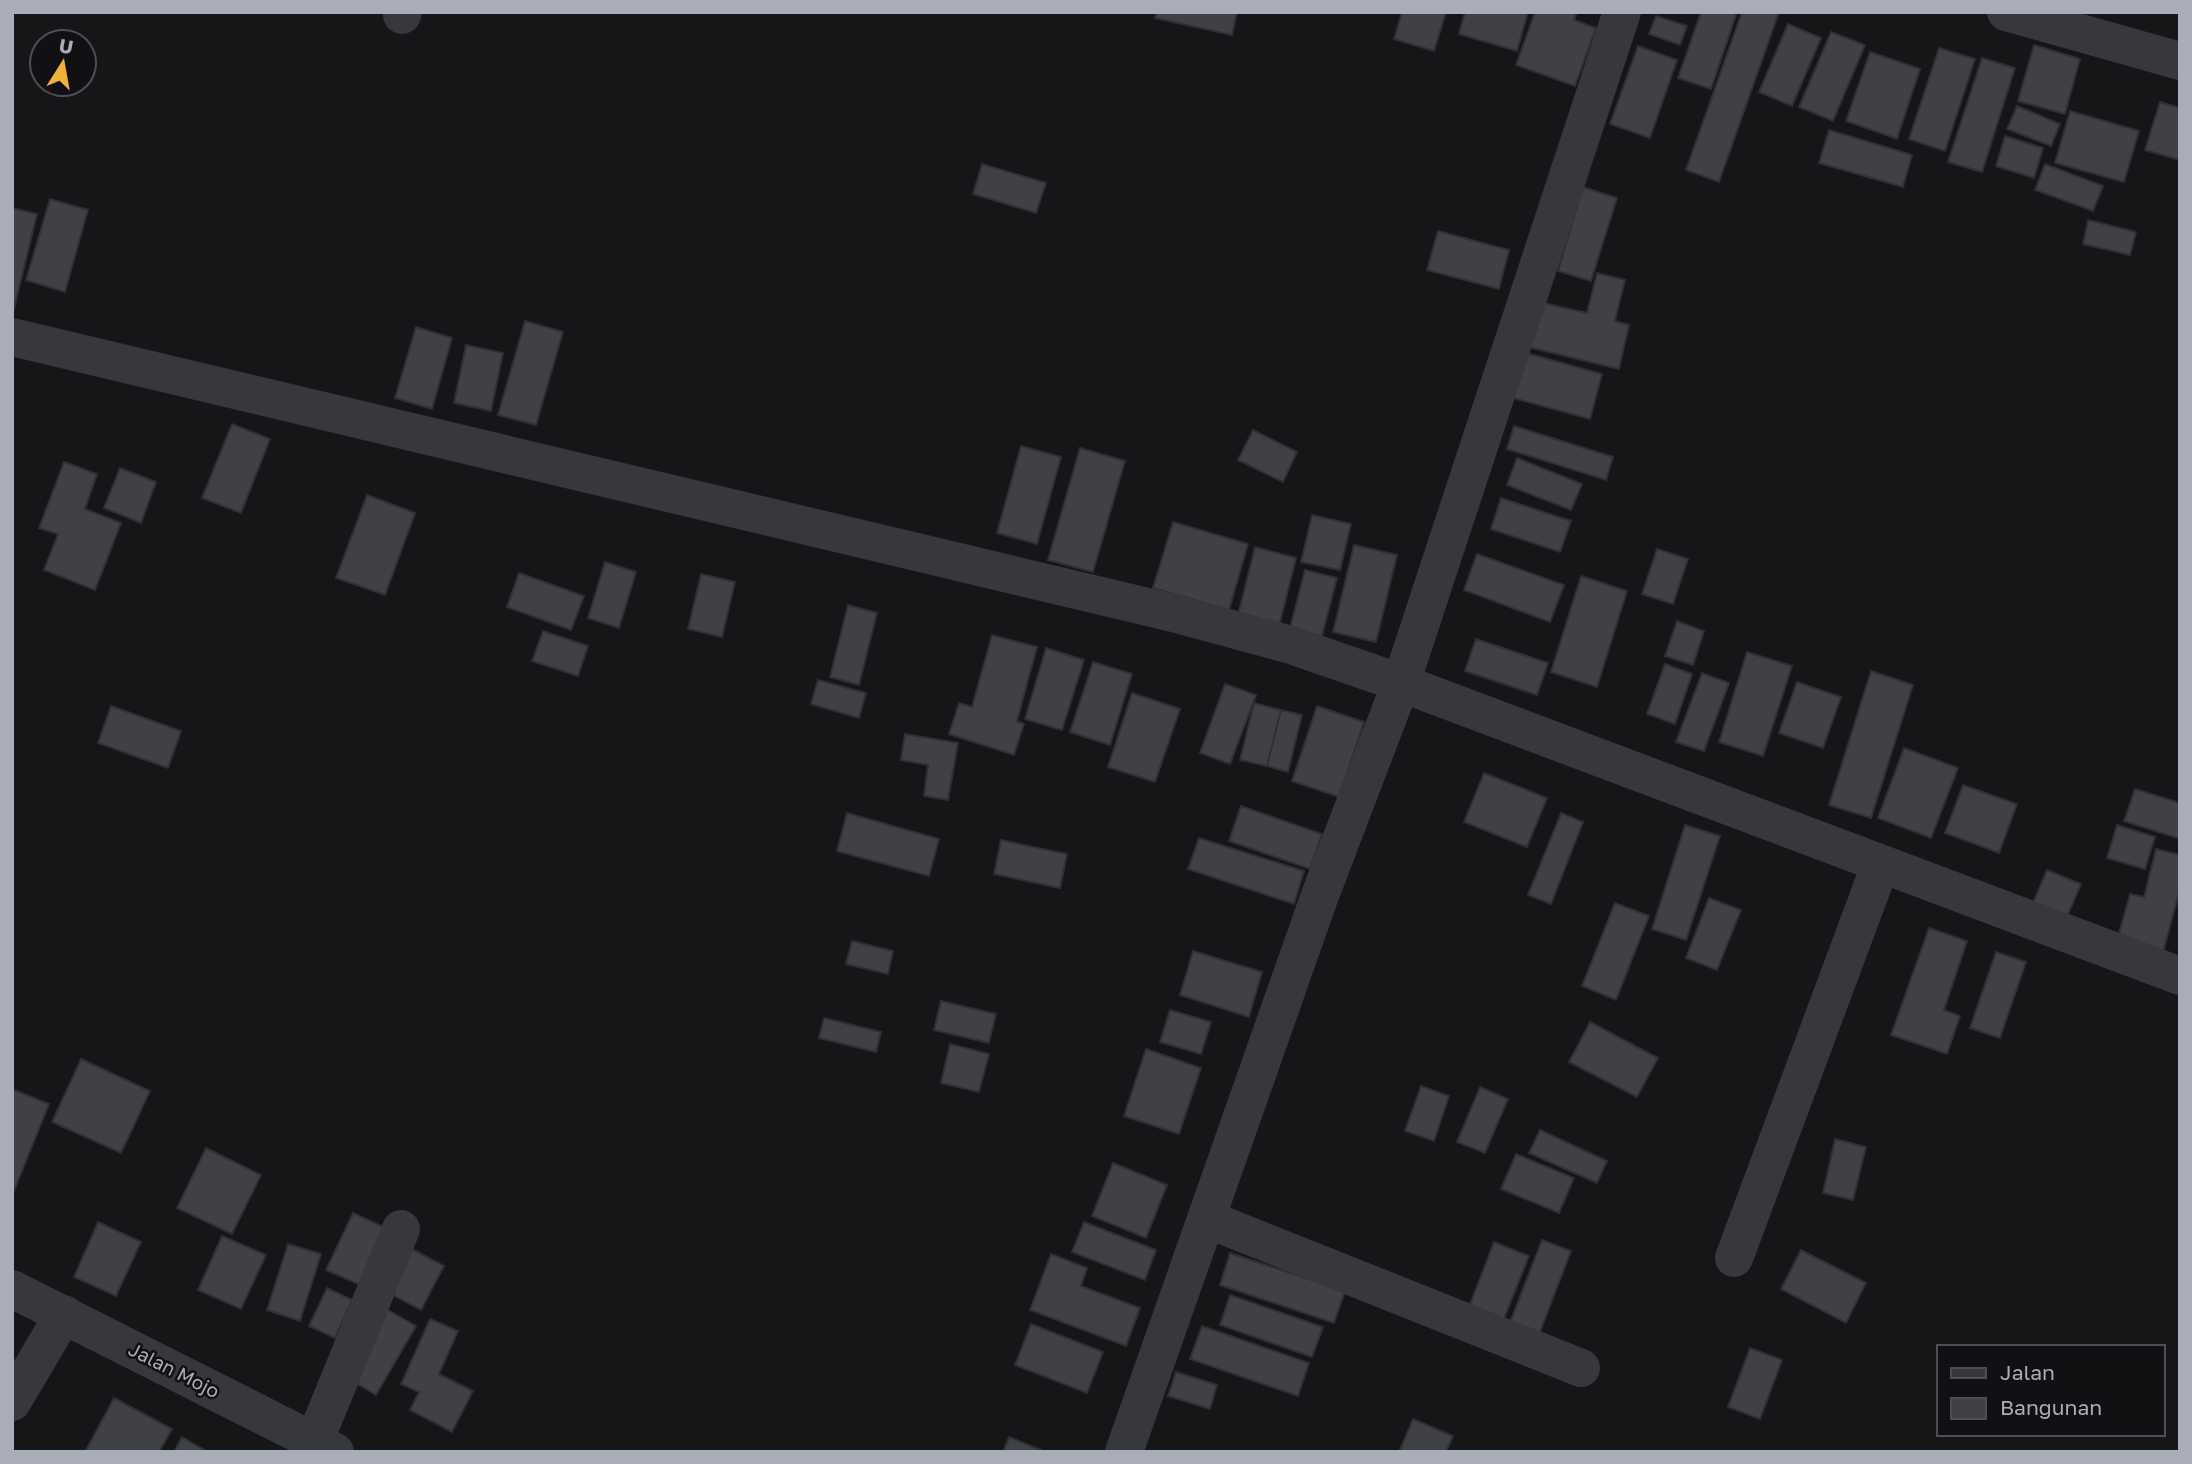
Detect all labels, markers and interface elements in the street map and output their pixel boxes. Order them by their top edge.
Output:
north arrow [28,28,98,98]
text: U [57,33,75,58]
street label: Jalan Mojo [125,1337,223,1402]
legend [1937,1345,2164,1436]
text: Jalan [2000,1359,2055,1385]
text: Bangunan [2000,1394,2102,1420]

